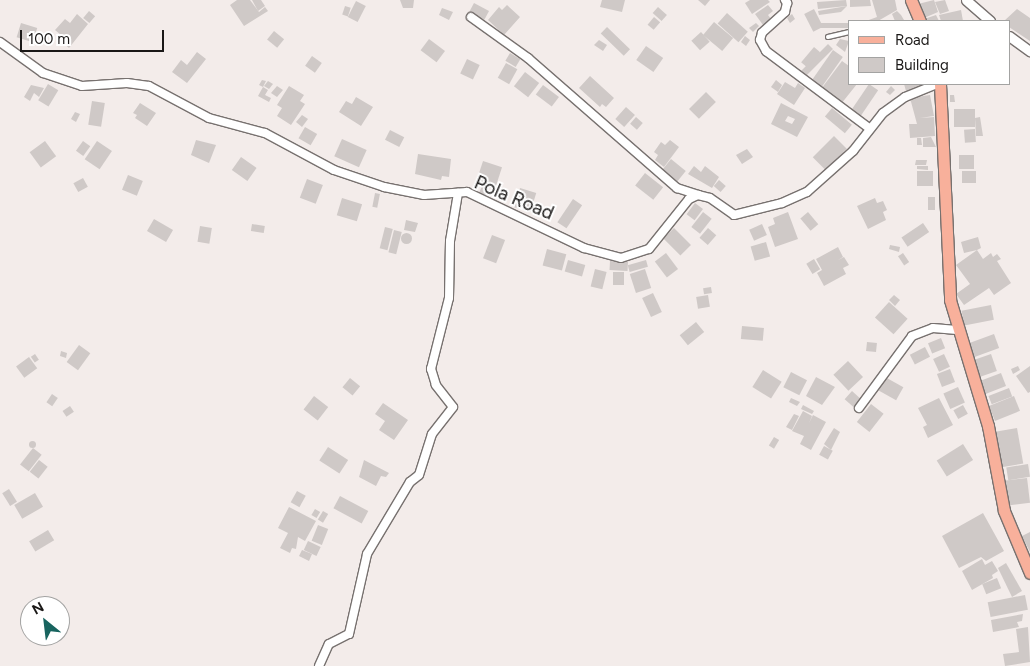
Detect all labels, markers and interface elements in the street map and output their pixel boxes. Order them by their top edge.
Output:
scale bar [22,20,166,52]
legend [848,20,1010,85]
text: 100 m [28,30,70,48]
text: Road [895,31,930,49]
text: Building [895,56,949,74]
street label: Pola Road [471,171,557,225]
north arrow [20,596,70,646]
text: N [29,598,47,618]

